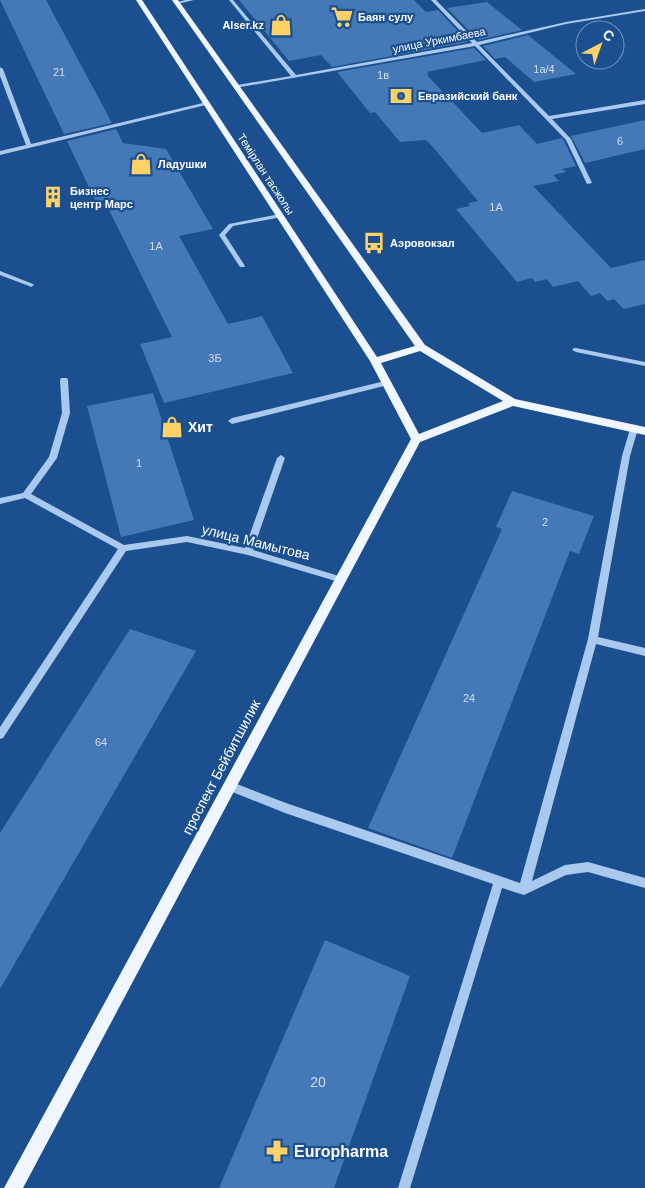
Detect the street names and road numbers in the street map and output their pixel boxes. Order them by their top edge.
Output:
street label: улица Уркимбаева [392,25,487,55]
street label: Темірлан тасжолы [235,131,297,217]
street label: улица Мамытова [200,521,312,563]
street label: проспект Бейбитшилик [179,696,264,837]

